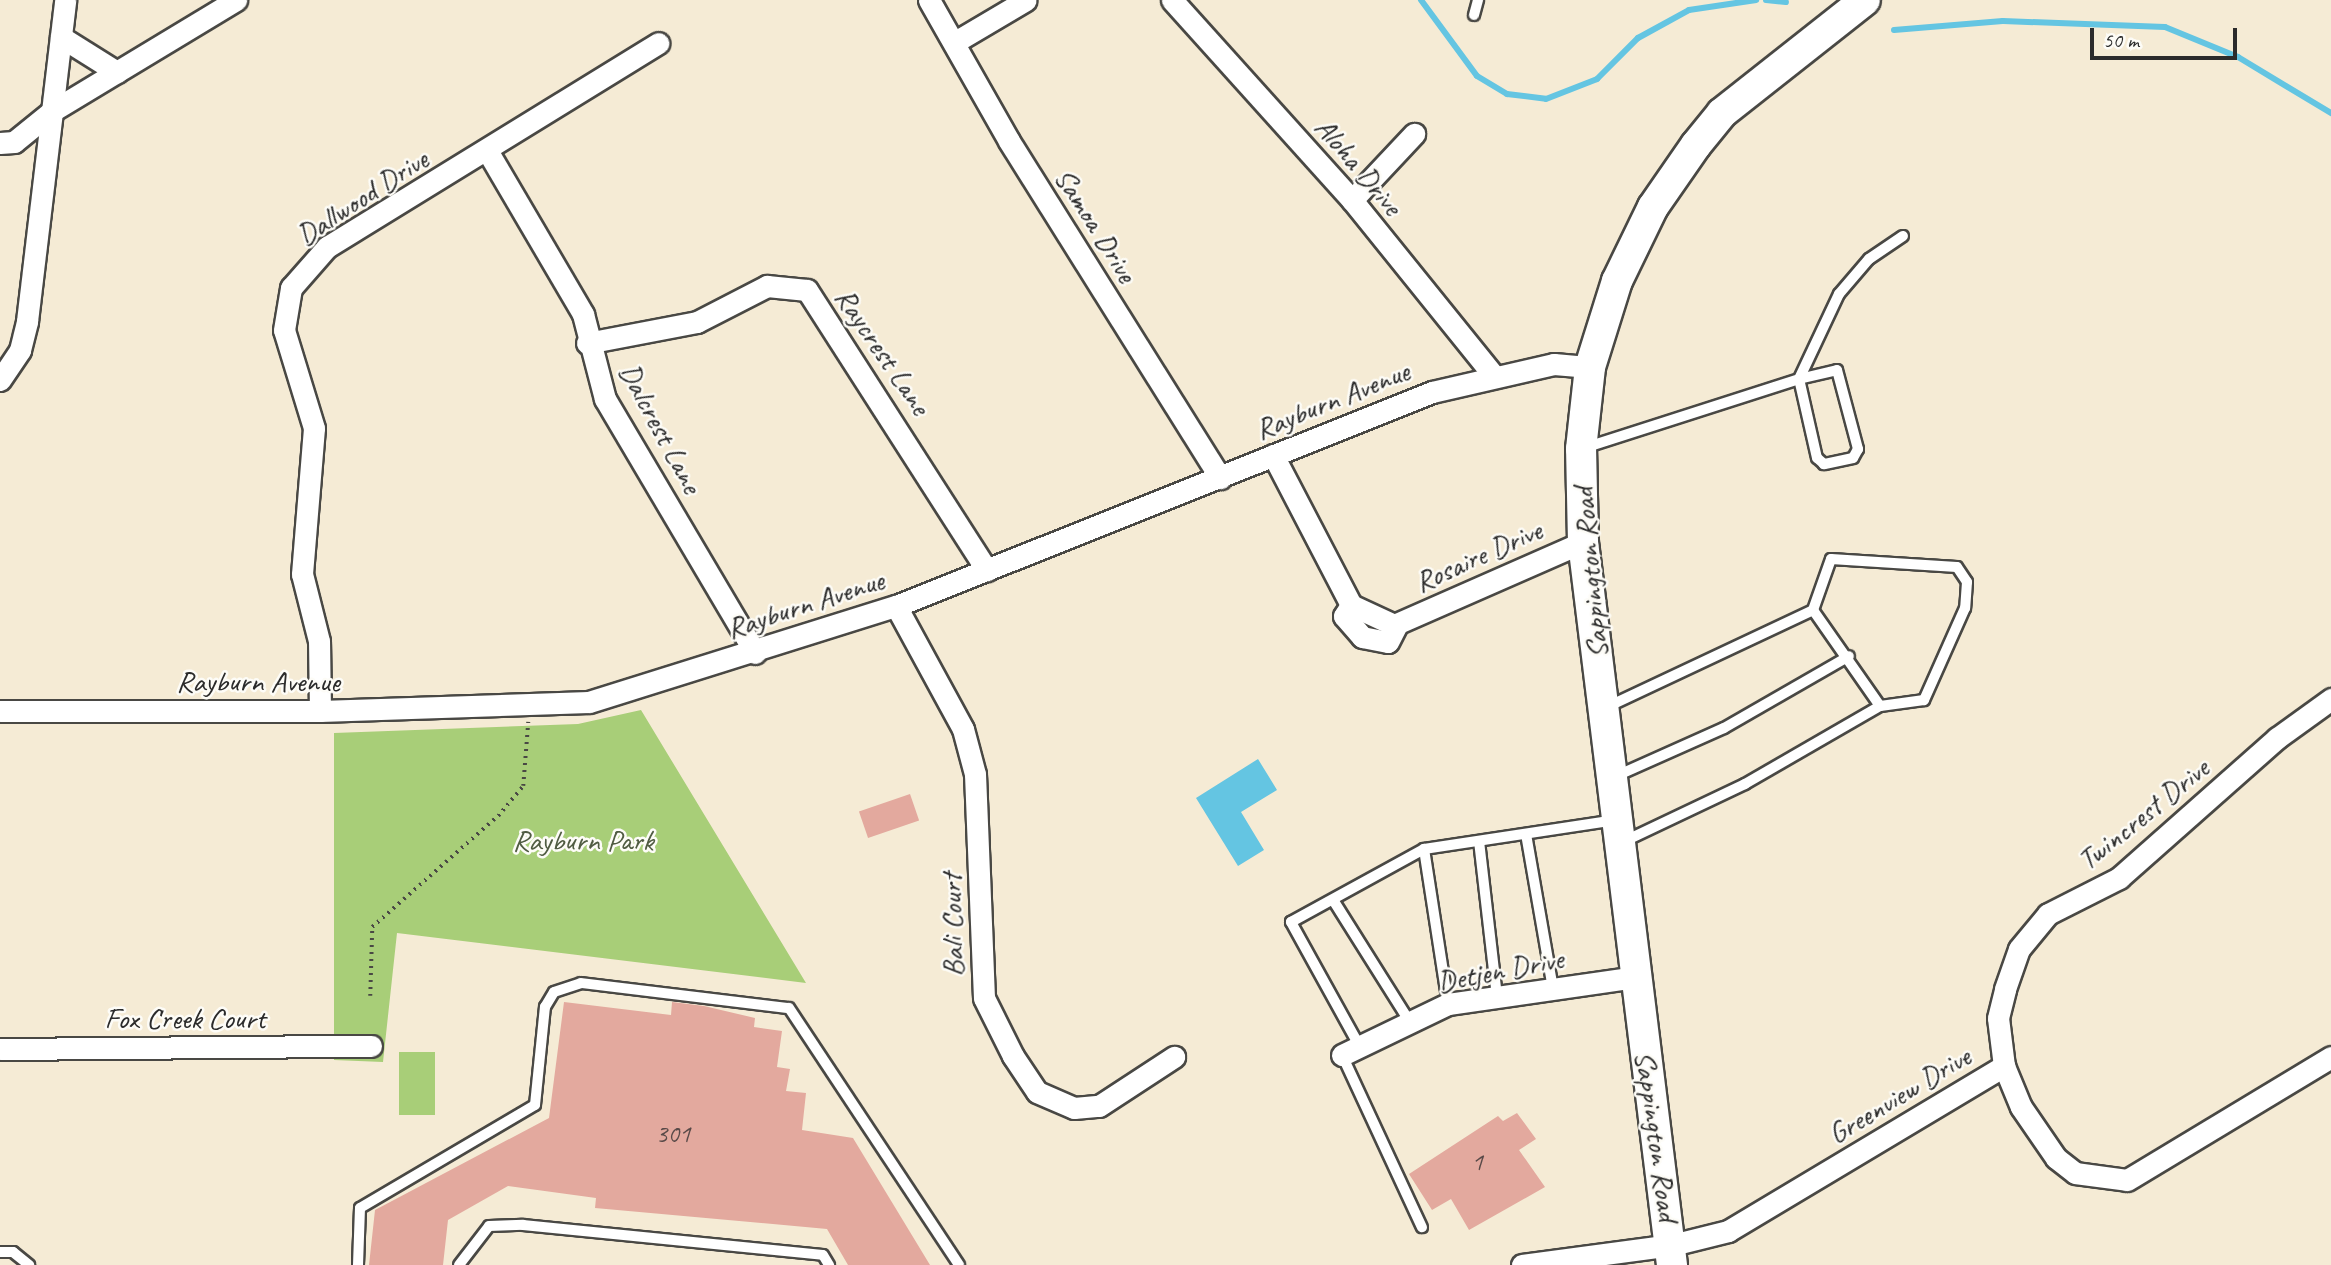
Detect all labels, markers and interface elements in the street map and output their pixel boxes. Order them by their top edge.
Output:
scale bar [2093,14,2240,58]
text: 50 m [2103,27,2139,53]
street label: Aloha Drive [1307,109,1411,223]
street label: Dallwood Drive [289,141,435,253]
street label: Samoa Drive [1047,161,1145,289]
street label: Raycrest Lane [827,280,939,422]
street label: Rayburn Avenue [1250,353,1414,447]
street label: Dalcrest Lane [612,356,710,500]
street label: Sappington Road [1565,486,1615,660]
street label: Rosaire Drive [1409,512,1547,600]
street label: Rayburn Avenue [722,562,888,646]
street label: Rayburn Avenue [176,663,340,699]
street label: Twincrest Drive [2070,750,2216,878]
park label: Rayburn Park [512,822,654,858]
street label: Bali Court [933,873,971,977]
street label: Detjen Drive [1434,940,1566,1000]
street label: Fox Creek Court [105,1000,265,1036]
street label: Greenview Drive [1821,1038,1977,1152]
street label: Sappington Road [1627,1049,1687,1223]
house number: 301 [655,1118,691,1150]
house number: 1 [1471,1146,1483,1178]

